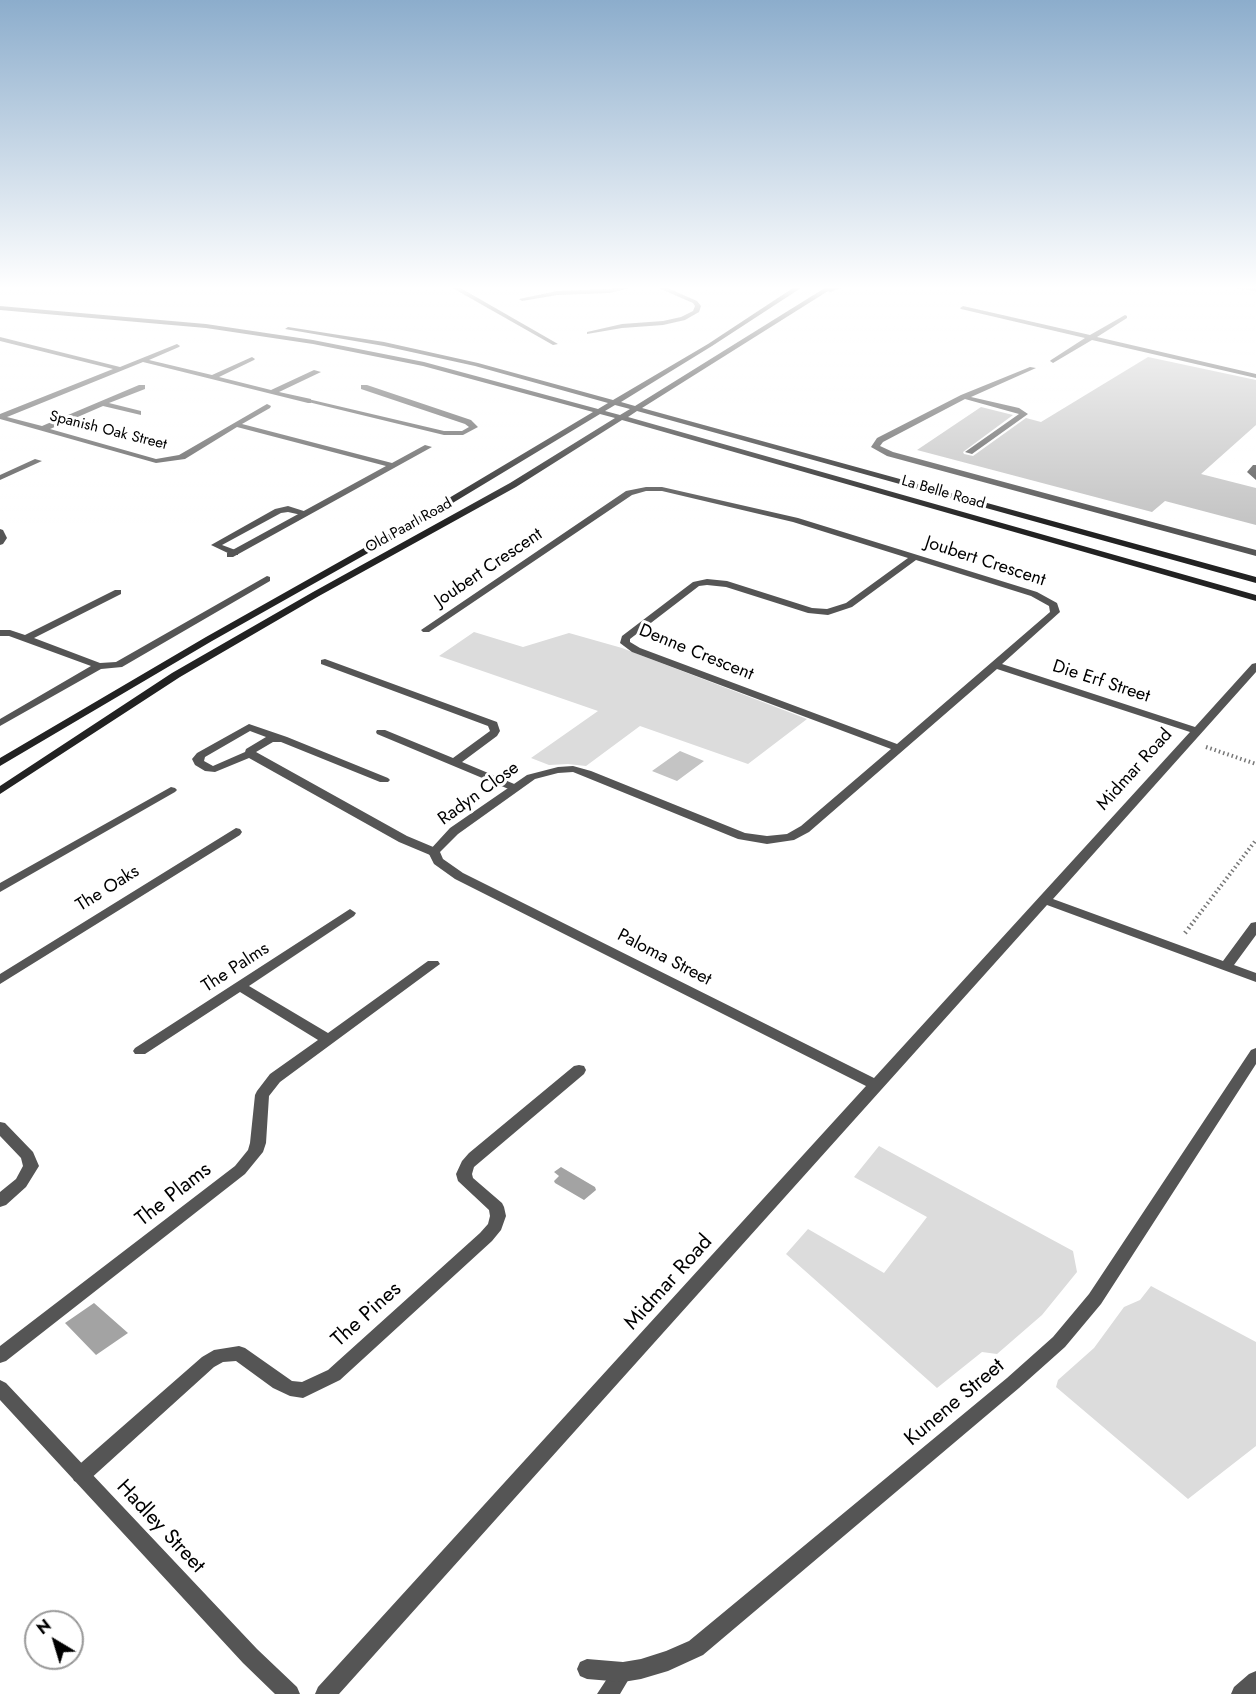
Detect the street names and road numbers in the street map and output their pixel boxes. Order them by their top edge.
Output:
street label: Spanish Oak Street [48,408,168,454]
street label: La Belle Road [899,472,987,514]
street label: Old Paarl Road [363,495,455,557]
street label: Joubert Crescent [431,524,547,612]
street label: Joubert Crescent [922,532,1048,592]
street label: Denne Crescent [636,620,756,686]
street label: Die Erf Street [1050,656,1152,708]
street label: Midmar Road [1093,725,1177,815]
street label: Radyn Close [434,757,524,831]
street label: The Oaks [72,861,144,917]
street label: Paloma Street [613,925,715,991]
street label: The Palms [198,938,274,998]
street label: The Plams [131,1158,217,1232]
street label: Midmar Road [620,1230,718,1336]
street label: The Pines [327,1277,407,1353]
street label: Kunene Street [900,1354,1010,1452]
street label: Hadley Street [111,1475,209,1579]

